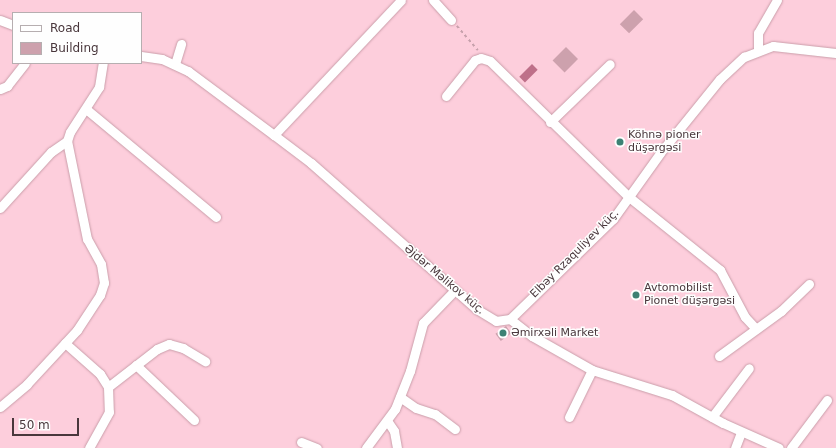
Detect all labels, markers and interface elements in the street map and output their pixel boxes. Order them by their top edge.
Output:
legend [12,12,142,64]
text: Road [50,21,80,35]
text: Building [50,41,99,55]
place label: Köhnə pioner düşərgəsi [628,129,701,155]
marker: Köhnə pioner düşərgəsi [615,137,625,147]
street label: Elbəy Rzaquliyev küç. [528,207,622,301]
street label: Əjdər Məlikov küç. [401,242,487,318]
place label: Avtomobilist Pionet düşərgəsi [644,282,735,308]
marker: Avtomobilist Pionet düşərgəsi [631,290,641,300]
place label: Əmirxəli Market [511,326,598,340]
marker: Əmirxəli Market [498,328,508,338]
scale bar [14,410,81,436]
text: 50 m [19,418,50,432]

